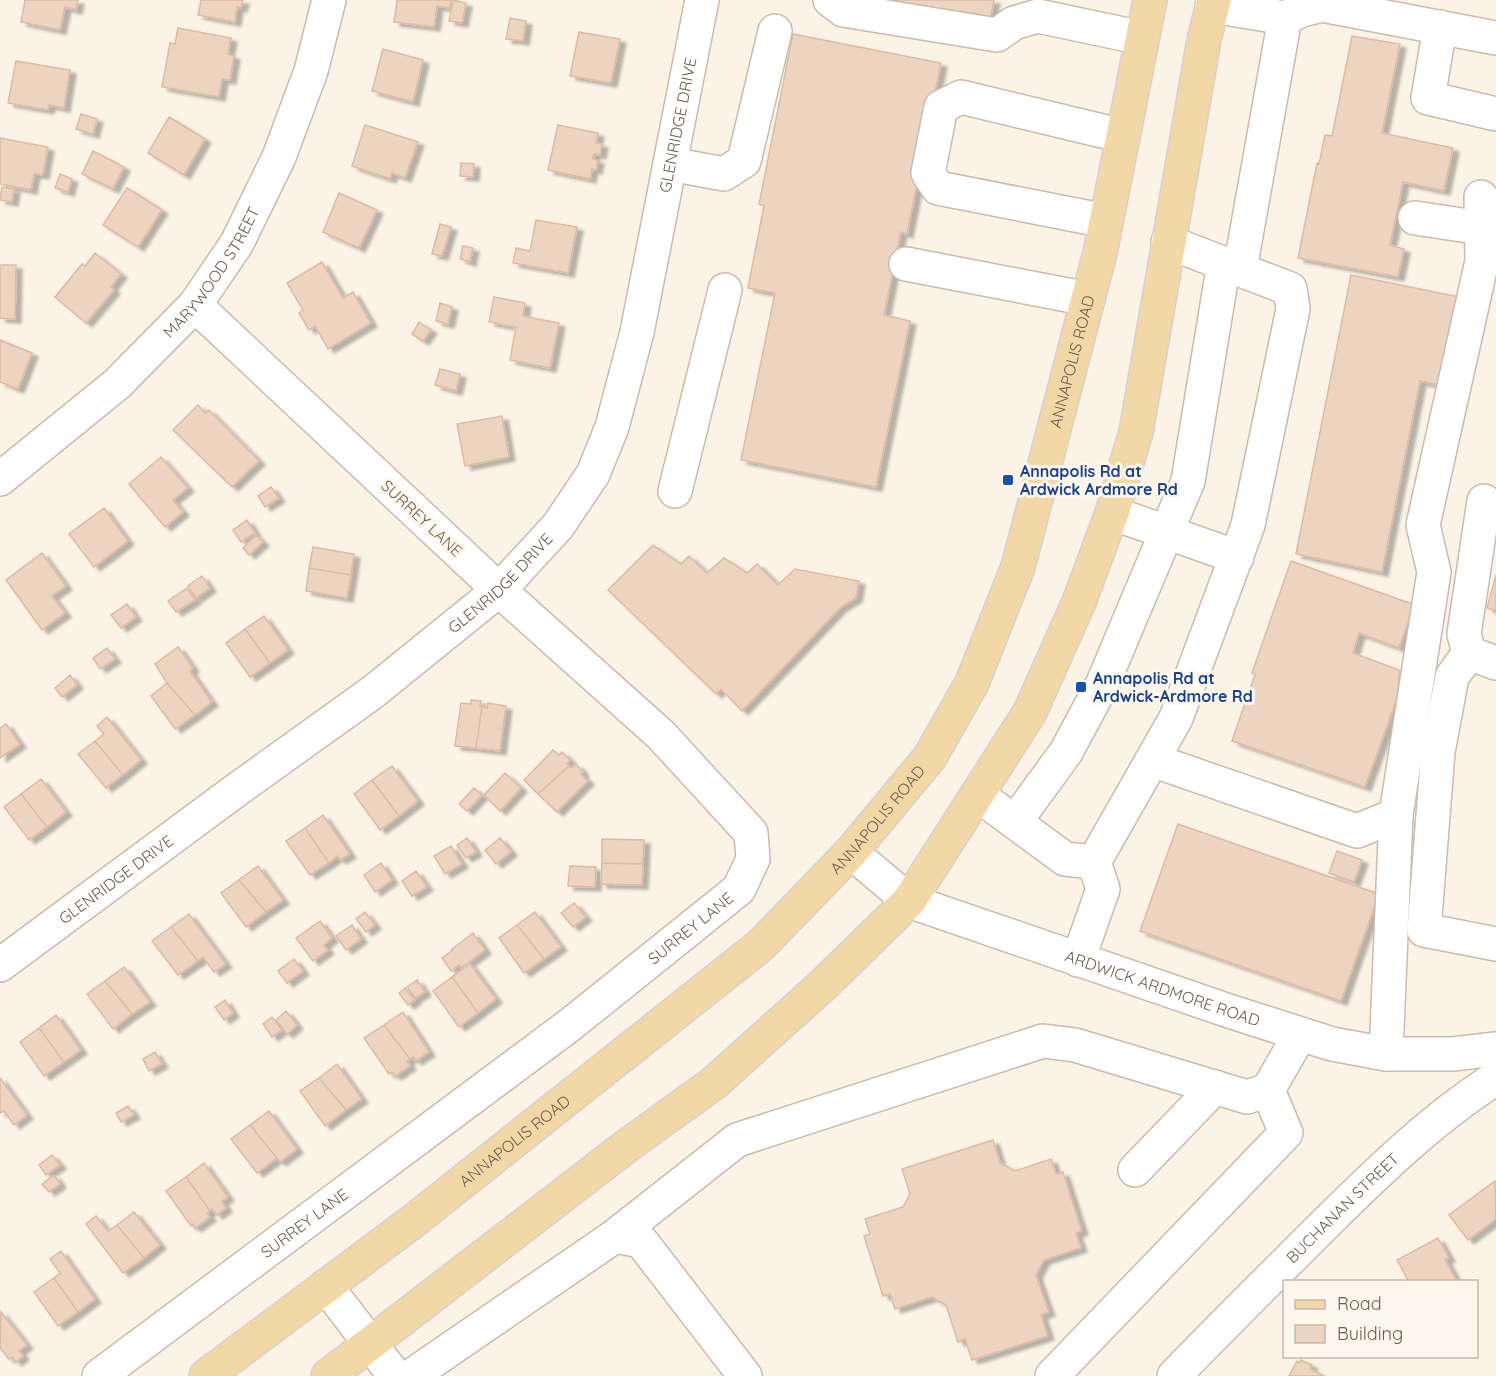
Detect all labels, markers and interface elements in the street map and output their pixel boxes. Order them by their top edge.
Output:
street label: GLENRIDGE DRIVE [655,56,701,194]
street label: MARYWOOD STREET [159,203,263,342]
street label: ANNAPOLIS ROAD [1045,293,1099,430]
place label: Annapolis Rd at Ardwick Ardmore Rd [1020,461,1178,499]
marker: Annapolis Rd at Ardwick Ardmore Rd [1001,473,1015,487]
street label: SURREY LANE [377,475,467,561]
street label: GLENRIDGE DRIVE [444,529,557,637]
place label: Annapolis Rd at Ardwick-Ardmore Rd [1093,668,1253,706]
marker: Annapolis Rd at Ardwick-Ardmore Rd [1074,680,1088,694]
street label: ANNAPOLIS ROAD [825,761,929,878]
street label: GLENRIDGE DRIVE [55,830,177,928]
street label: SURREY LANE [644,888,737,968]
street label: ARDWICK ARDMORE ROAD [1063,945,1263,1030]
street label: ANNAPOLIS ROAD [455,1090,574,1191]
street label: BUCHANAN STREET [1282,1148,1403,1267]
street label: SURREY LANE [257,1184,352,1262]
legend [1283,1280,1478,1358]
text: Road [1337,1292,1382,1315]
text: Building [1337,1322,1403,1345]

